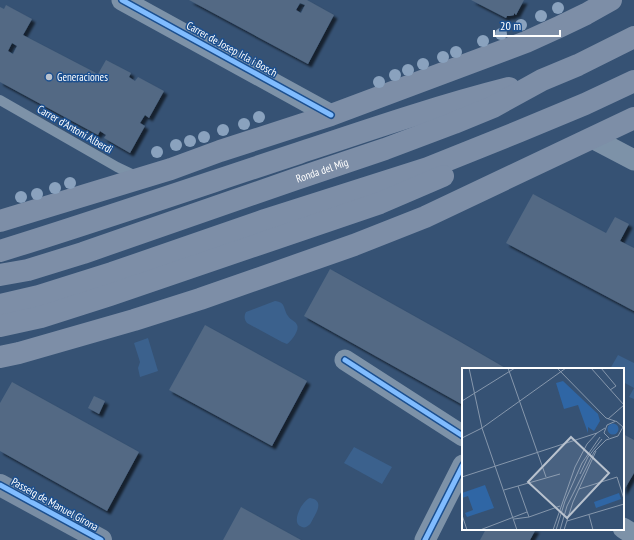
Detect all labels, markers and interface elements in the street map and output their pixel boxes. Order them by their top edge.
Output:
scale bar [494,12,560,38]
street label: Carrer de Josep Irla i Bosch [184,18,280,80]
text: 20 m [500,18,521,33]
place label: Generaciones [57,70,108,84]
marker: Generaciones [44,72,54,82]
street label: Carrer d'Antoni Alberdi [35,102,115,156]
street label: Ronda del Mig [294,155,350,186]
inset map [462,368,624,530]
street label: Passeig de Manuel Girona [9,474,101,534]

